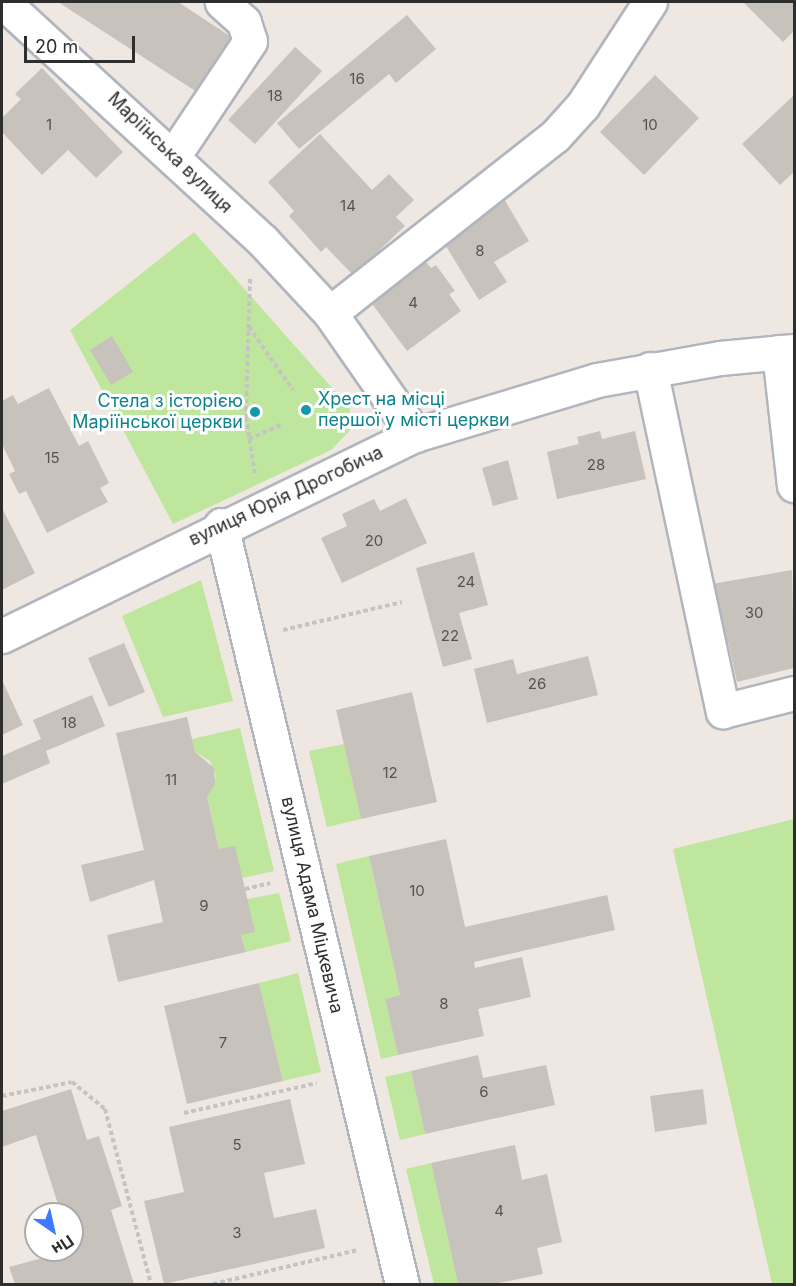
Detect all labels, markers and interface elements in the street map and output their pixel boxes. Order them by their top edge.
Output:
scale bar [27,24,138,62]
text: 20 m [35,36,78,57]
house number: 16 [349,70,365,88]
house number: 18 [267,87,283,105]
street label: Маріїнська вулиця [103,88,237,218]
house number: 1 [46,116,52,134]
house number: 10 [642,116,658,134]
house number: 14 [340,197,356,215]
house number: 8 [475,242,485,260]
house number: 4 [408,294,418,312]
place label: Хрест на місці першої у місті церкви [318,389,510,432]
place label: Стела з історією Маріїнської церкви [72,391,243,434]
marker: Хрест на місці першої у місті церкви [299,403,313,417]
marker: Стела з історією Маріїнської церкви [248,405,262,419]
street label: вулиця Юрія Дрогобича [186,441,386,551]
house number: 15 [44,449,60,467]
house number: 28 [587,456,605,474]
house number: 20 [365,532,383,550]
house number: 24 [457,573,475,591]
house number: 30 [745,604,763,622]
house number: 22 [441,627,459,645]
house number: 26 [528,675,546,693]
house number: 18 [61,714,77,732]
house number: 12 [382,764,398,782]
house number: 11 [165,771,177,789]
street label: вулиця Адама Міцкевича [277,795,347,1015]
house number: 10 [409,882,425,900]
house number: 9 [199,897,209,915]
house number: 8 [439,995,449,1013]
house number: 7 [219,1034,227,1052]
house number: 6 [479,1083,489,1101]
house number: 5 [232,1136,242,1154]
north arrow [24,1202,84,1262]
house number: 4 [494,1202,504,1220]
house number: 3 [232,1224,242,1242]
text: Пн [48,1231,78,1260]

